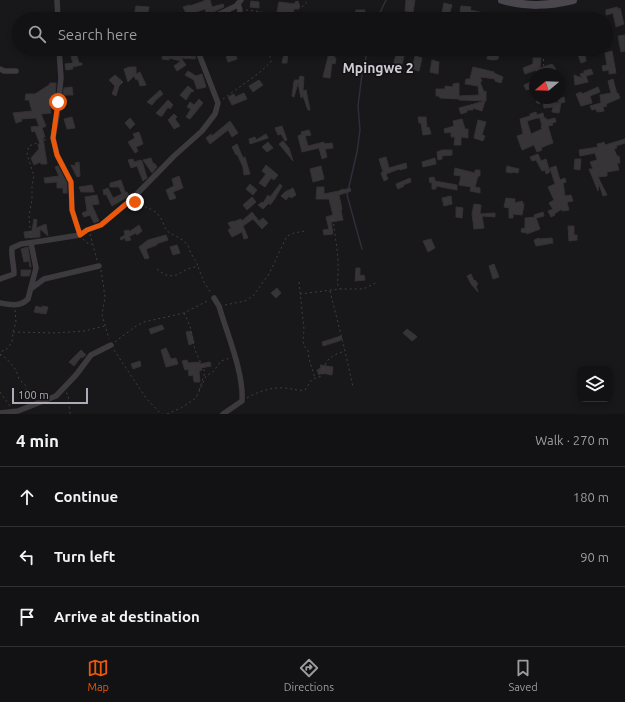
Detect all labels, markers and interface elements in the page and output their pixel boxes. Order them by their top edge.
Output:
search box [12,12,613,56]
icon: search [26,23,48,45]
text: Search here [58,26,137,43]
district label: Mpingwe 2 [342,60,414,76]
north arrow [529,68,565,104]
route start [49,93,67,111]
route end [126,193,144,211]
map controls [577,366,613,402]
button: layers [577,366,613,402]
scale bar [12,386,88,405]
text: 100 m [18,389,49,401]
text: 4 min [16,431,59,450]
text: Walk · 270 m [535,433,609,447]
icon: ahead [16,486,38,508]
text: Continue [54,488,118,505]
text: 180 m [573,490,609,504]
icon: left [16,546,38,568]
text: Turn left [54,548,115,565]
text: 90 m [580,550,609,564]
icon: arrive [16,606,38,628]
text: Arrive at destination [54,608,200,625]
tab: Map [87,657,109,693]
tab: Directions [284,657,334,693]
tab: Saved [508,657,538,693]

